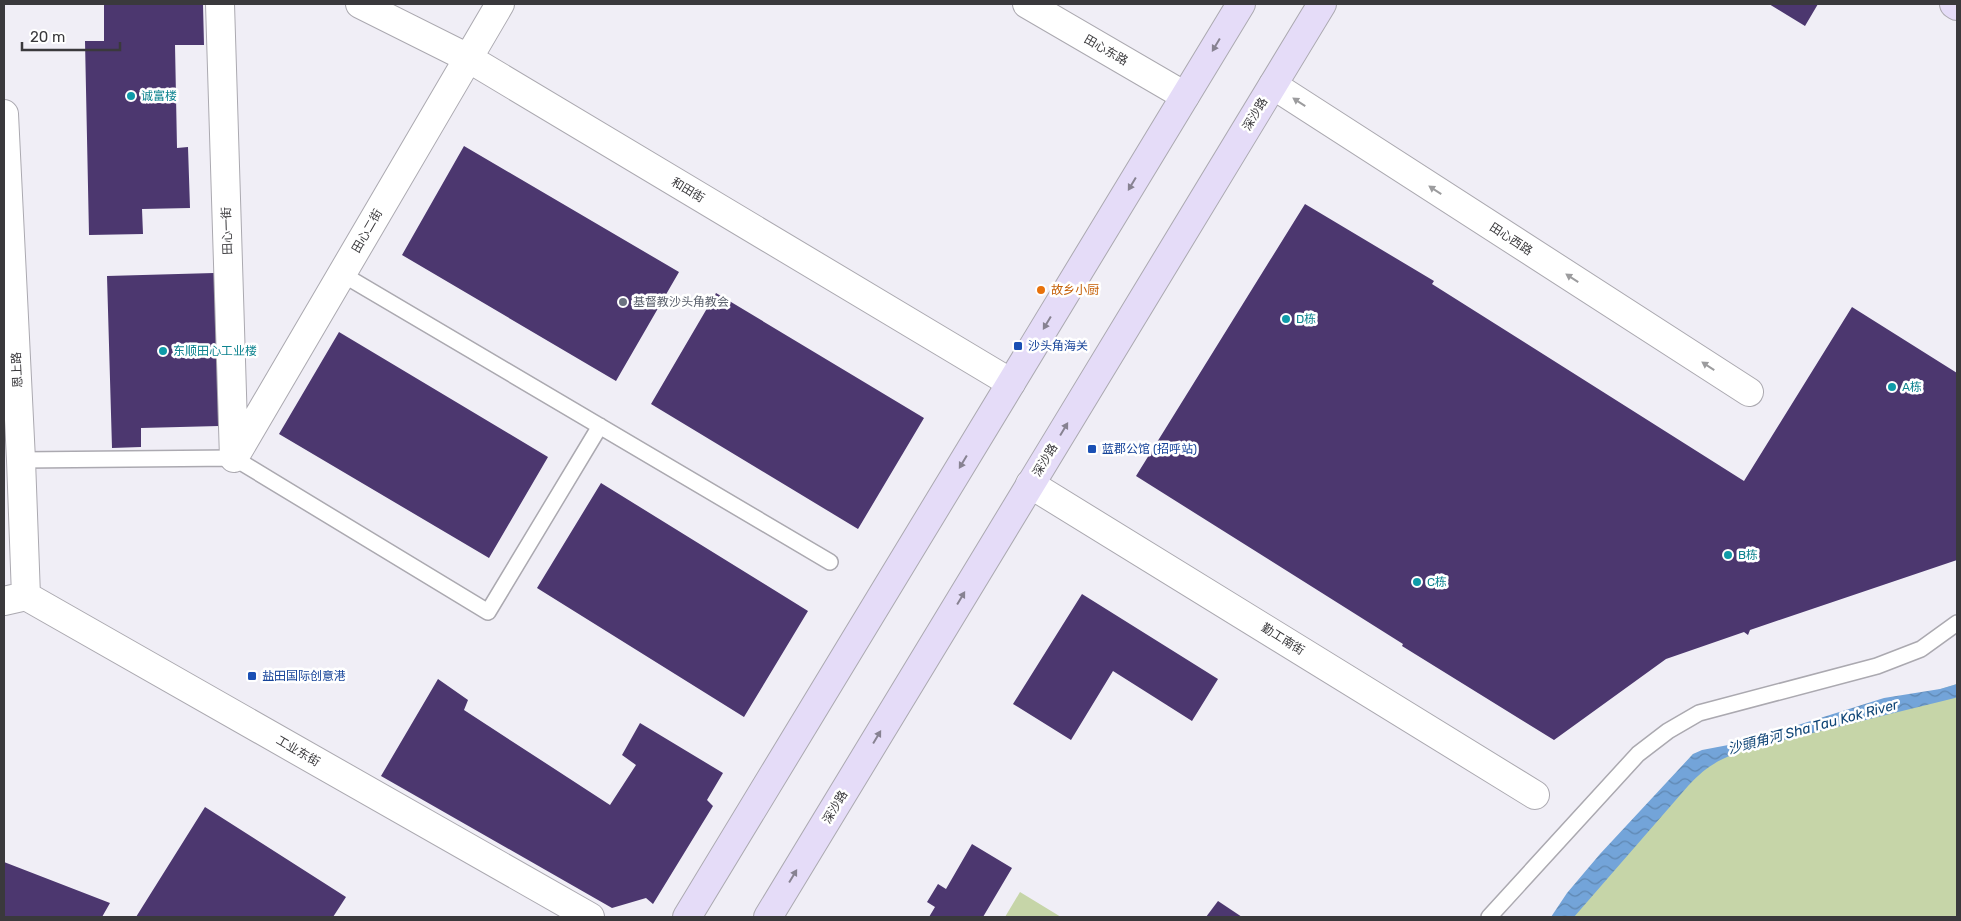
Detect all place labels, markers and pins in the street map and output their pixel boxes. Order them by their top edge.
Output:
place label: 诚富楼 [141,89,177,103]
marker: 诚富楼 [125,90,137,102]
place label: 故乡小厨 [1051,283,1099,297]
marker: 故乡小厨 [1035,284,1047,296]
place label: 基督教沙头角教会 [633,295,729,309]
marker: 基督教沙头角教会 [617,296,629,308]
place label: D栋 [1296,312,1316,326]
marker: D栋 [1280,313,1292,325]
place label: 沙头角海关 [1028,339,1088,353]
marker: 沙头角海关 [1012,340,1024,352]
place label: 东顺田心工业楼 [173,344,257,358]
marker: 东顺田心工业楼 [157,345,169,357]
place label: A栋 [1902,380,1922,394]
marker: A栋 [1886,381,1898,393]
place label: 蓝郡公馆 (招呼站) [1102,442,1197,456]
marker: 蓝郡公馆 (招呼站) [1086,443,1098,455]
place label: B栋 [1738,548,1758,562]
marker: B栋 [1722,549,1734,561]
place label: C栋 [1427,575,1447,589]
marker: C栋 [1411,576,1423,588]
place label: 盐田国际创意港 [262,669,346,683]
marker: 盐田国际创意港 [246,670,258,682]

